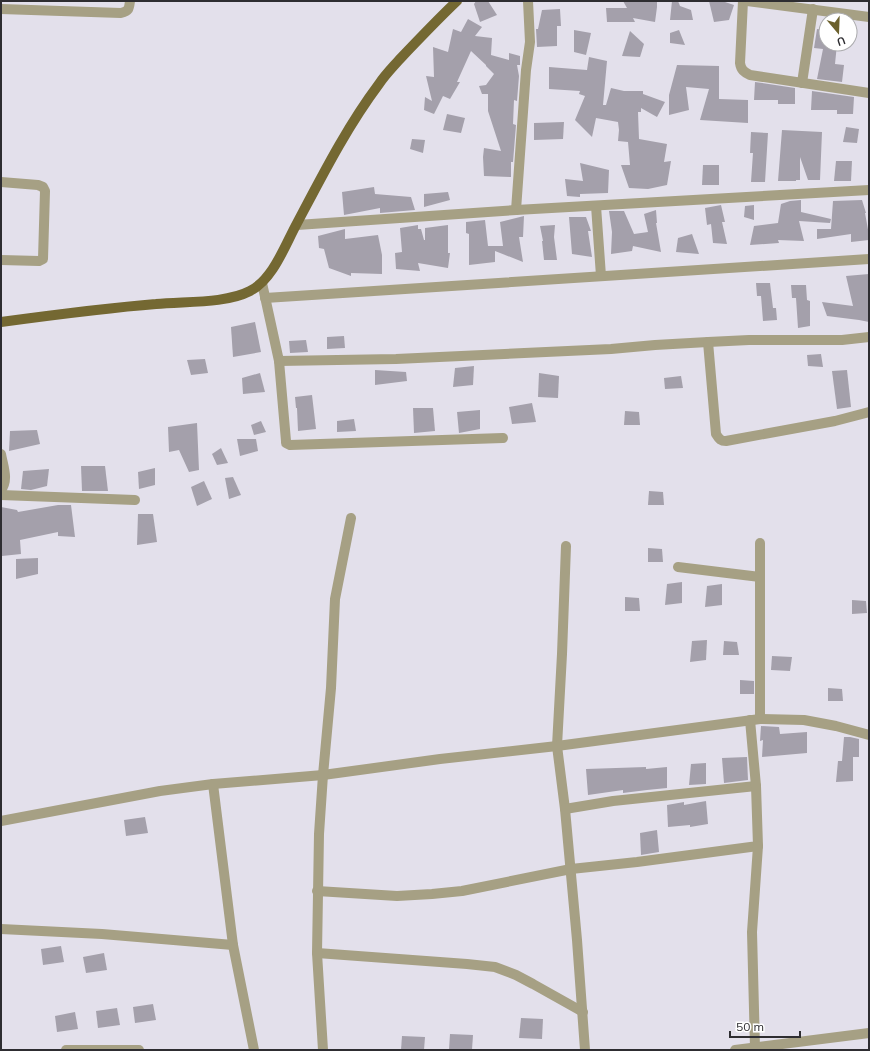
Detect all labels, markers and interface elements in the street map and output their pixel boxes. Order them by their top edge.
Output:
north arrow [818,12,858,52]
text: U [835,34,847,49]
scale bar [730,1013,800,1039]
text: 50 m [736,1019,764,1034]

